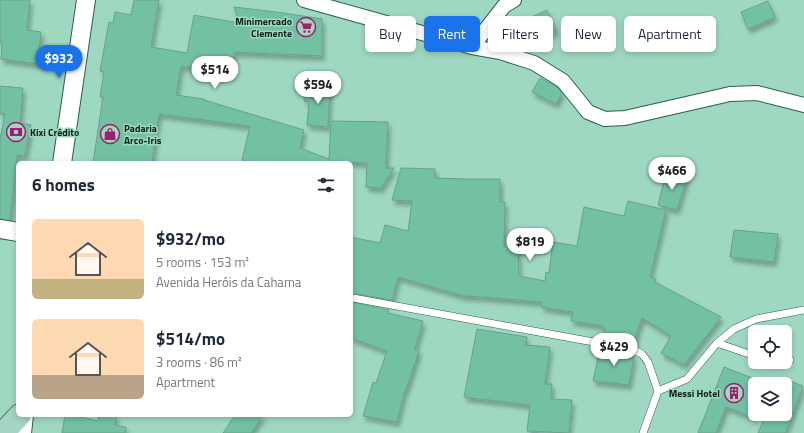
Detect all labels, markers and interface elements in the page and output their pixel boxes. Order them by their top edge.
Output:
place label: Minimercado Clemente [235,14,292,41]
supermarket icon: Minimercado Clemente [295,16,317,38]
chip: Buy [365,16,416,52]
chip: Rent [424,16,480,52]
chip: Filters [488,16,553,52]
chip: New [561,16,616,52]
chip: Apartment [624,16,716,52]
pin: $932 [35,45,83,79]
text: $932 [44,48,74,68]
pin: $514 [191,56,239,90]
text: $514 [200,59,230,79]
pin: $594 [294,71,342,105]
text: $594 [303,74,333,94]
bank icon: Kixi Crédito [5,121,27,143]
place label: Padaria Arco-Iris [124,121,162,148]
shop icon: Padaria Arco-Iris [99,123,121,145]
place label: Kixi Crédito [30,125,79,140]
pin: $466 [648,157,696,191]
text: $466 [657,160,687,180]
text: 6 homes [32,172,95,198]
icon: filters [315,174,337,196]
text: $932/mo [156,226,225,252]
pin: $819 [506,228,554,262]
text: $819 [515,231,545,251]
icon: home [64,235,112,283]
text: 5 rooms · 153 m² [156,252,249,272]
text: Avenida Heróis da Cahama [156,272,301,292]
map controls [748,325,792,421]
button: locate [748,325,792,369]
text: $514/mo [156,326,225,352]
pin: $429 [590,333,638,367]
icon: home [64,335,112,383]
text: $429 [599,336,629,356]
text: 3 rooms · 86 m² [156,352,242,372]
text: Apartment [156,372,215,392]
button: layers [748,377,792,421]
building icon: Messi Hotel [723,382,745,404]
place label: Messi Hotel [669,386,720,401]

